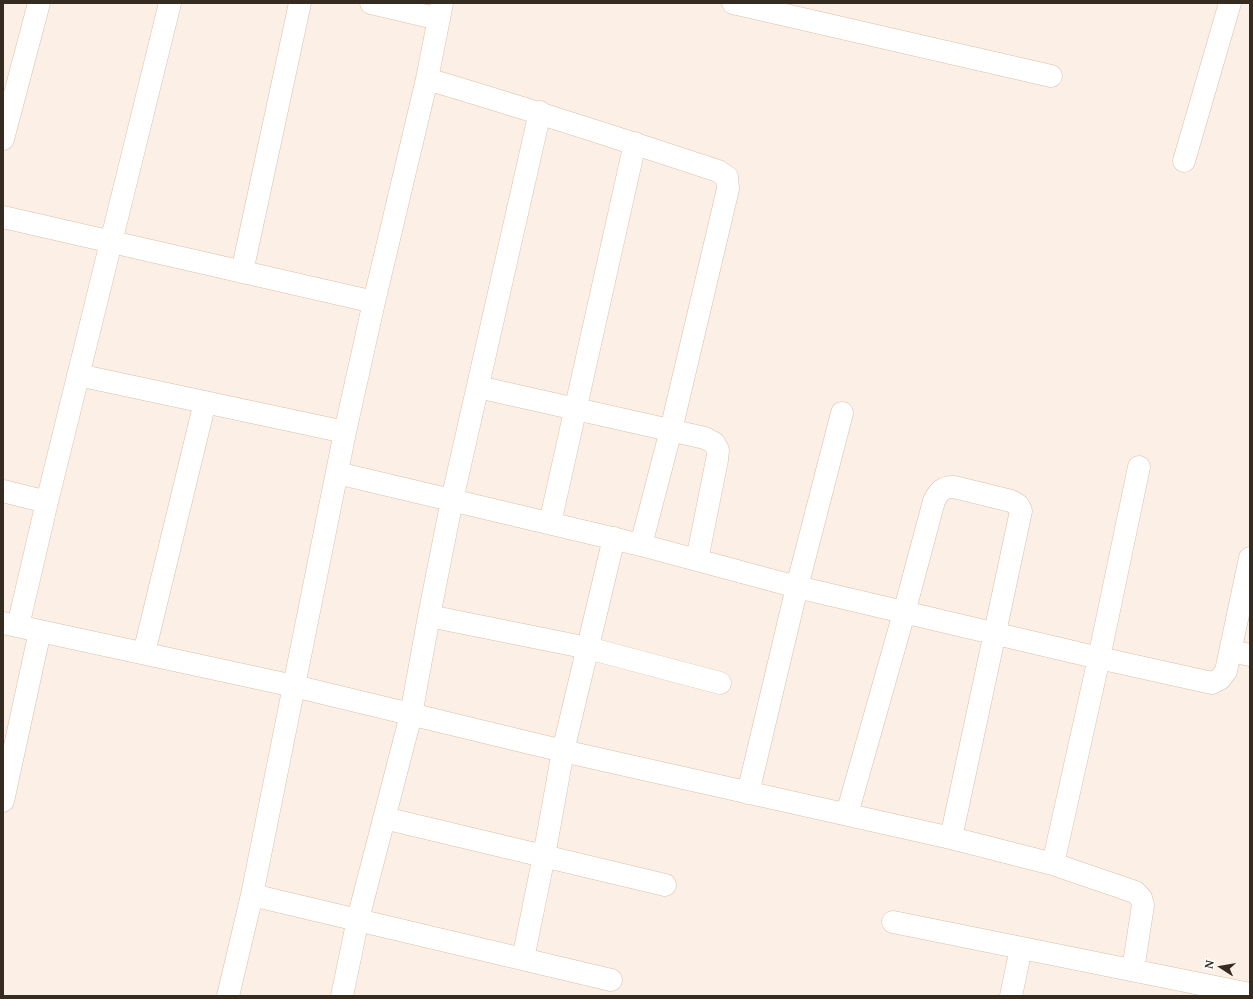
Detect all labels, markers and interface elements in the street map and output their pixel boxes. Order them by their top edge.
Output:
north arrow [1201,947,1241,987]
text: N [1201,959,1217,970]

